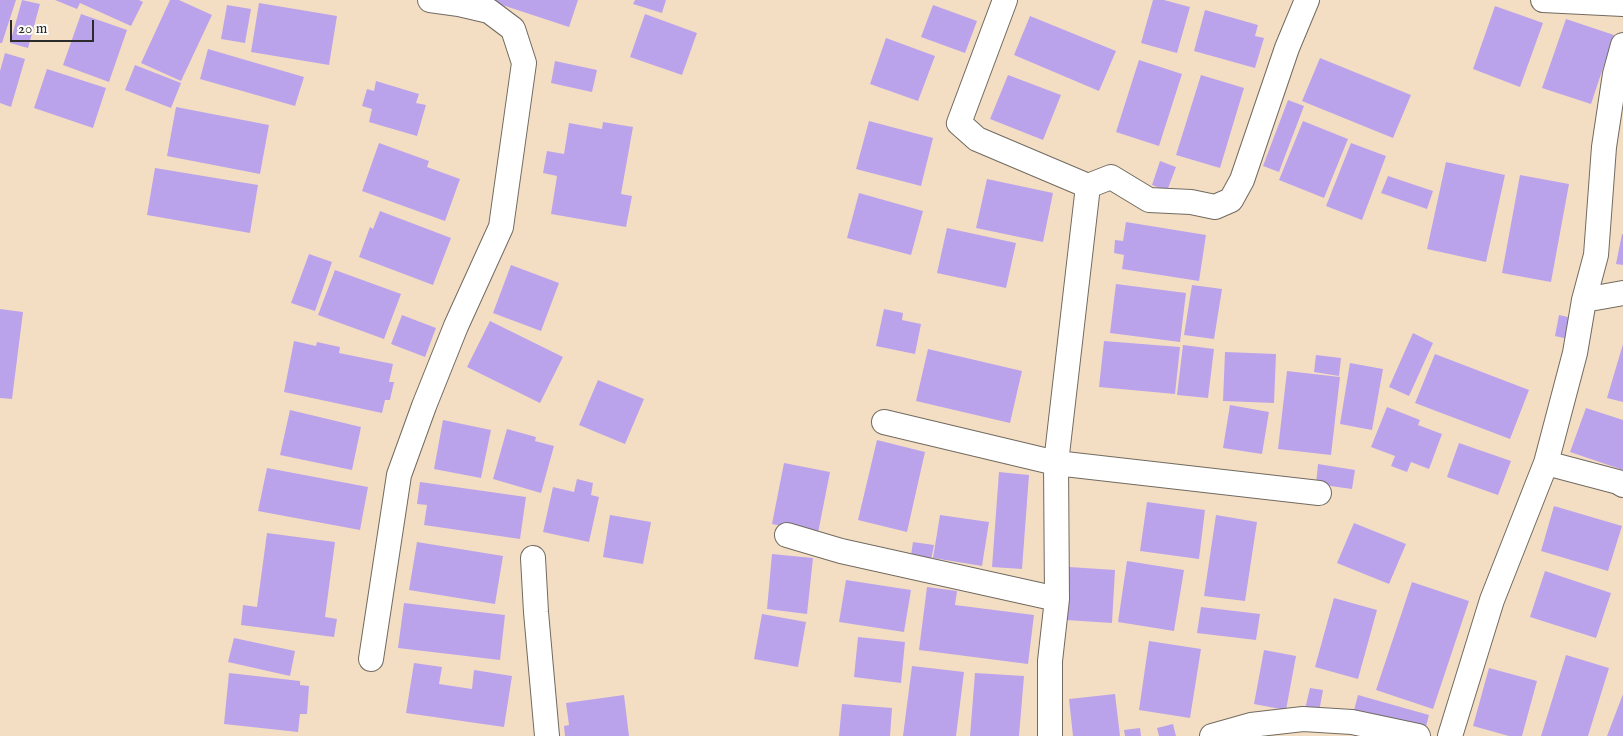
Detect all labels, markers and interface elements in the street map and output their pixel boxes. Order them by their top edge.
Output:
scale bar [12,10,96,42]
text: 20 m [18,19,47,38]

